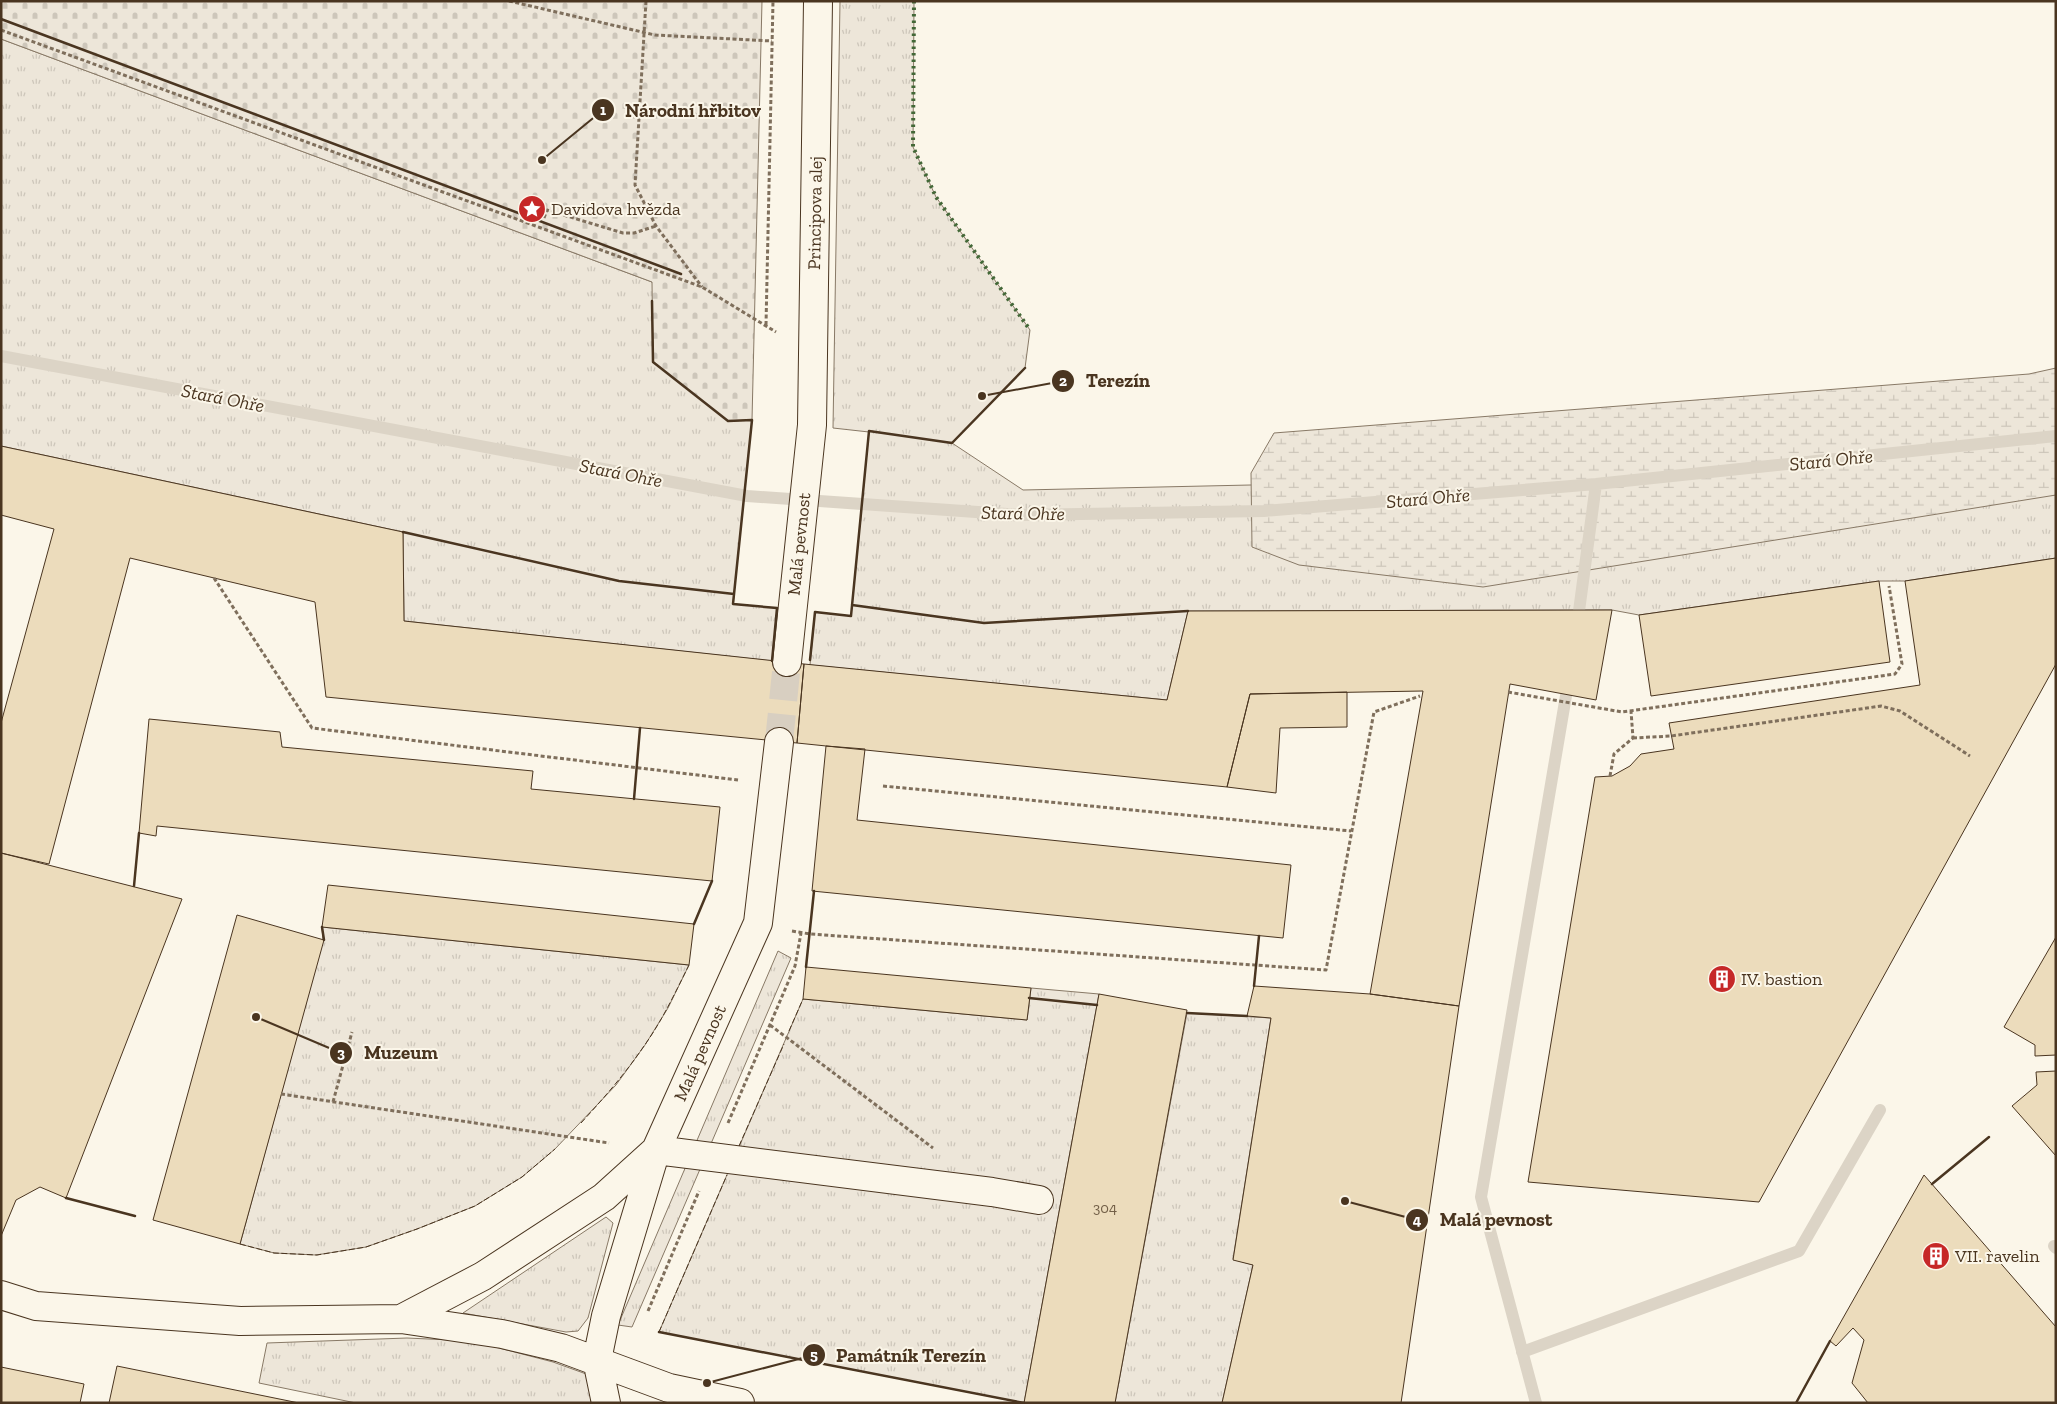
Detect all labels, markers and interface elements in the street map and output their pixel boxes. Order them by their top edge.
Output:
callout: Národní hřbitov [590,93,771,127]
text: Národní hřbitov [625,99,761,122]
text: 1 [600,101,606,119]
street label: Principova alej [803,156,827,270]
place icon: Davidova hvězda [517,194,547,224]
place label: Davidova hvězda [551,198,681,220]
callout: Terezín [1051,364,1160,398]
text: Terezín [1086,369,1151,392]
text: 2 [1059,372,1067,390]
water label: Stará Ohře [180,379,266,417]
water label: Stará Ohře [1788,444,1874,476]
water label: Stará Ohře [578,454,664,492]
water label: Stará Ohře [1385,483,1471,513]
street label: Malá pevnost [783,491,815,596]
water label: Stará Ohře [981,501,1065,525]
building icon: IV. bastion [1707,964,1737,994]
place label: IV. bastion [1741,968,1823,990]
street label: Malá pevnost [669,1001,731,1105]
callout: Muzeum [329,1036,448,1070]
text: Muzeum [364,1041,438,1064]
text: 3 [337,1044,345,1062]
house number: 304 [1093,1199,1117,1217]
callout: Malá pevnost [1405,1203,1562,1237]
text: Malá pevnost [1440,1208,1553,1231]
text: 4 [1413,1211,1422,1229]
building icon: VII. ravelin [1921,1241,1951,1271]
place label: VII. ravelin [1954,1245,2040,1267]
callout: Památník Terezín [801,1338,996,1372]
text: Památník Terezín [836,1344,987,1367]
text: 5 [810,1346,818,1364]

